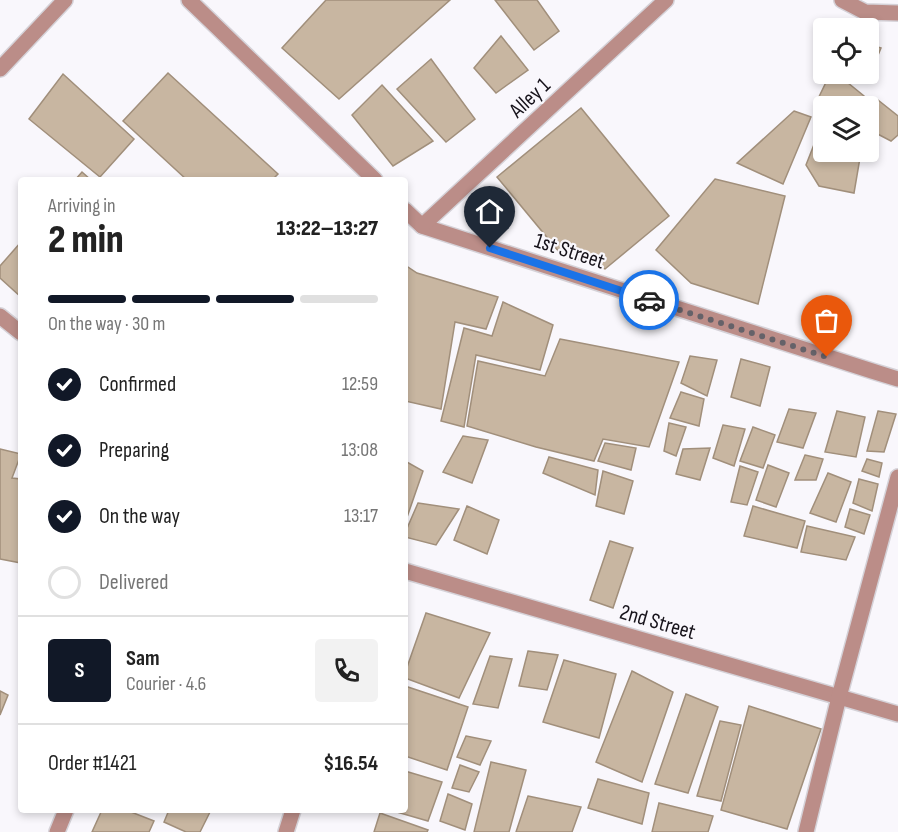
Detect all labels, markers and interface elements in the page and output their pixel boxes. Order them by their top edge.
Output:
map controls [813,18,879,162]
button: locate [813,18,879,84]
street label: Alley 1 [503,72,556,124]
button: layers [813,96,879,162]
pin [464,186,515,248]
text: Arriving in [48,194,116,218]
icon: home [473,195,506,228]
text: 13:22–13:27 [277,215,378,242]
text: 2 min [48,217,124,264]
street label: 1st Street [531,227,608,276]
courier [619,270,679,330]
icon: car [633,284,666,317]
pin [801,295,852,357]
icon: bag [810,304,843,337]
text: On the way · 30 m [48,312,165,336]
icon: check [48,368,81,401]
text: Confirmed [99,371,176,398]
text: 12:59 [342,372,378,396]
icon: check [48,434,81,467]
text: Preparing [99,437,169,464]
text: 13:08 [341,438,378,462]
icon: check [48,500,81,533]
text: On the way [99,503,180,530]
text: 13:17 [344,504,378,528]
text: Delivered [99,569,168,596]
street label: 2nd Street [617,599,699,646]
button: phone [315,639,378,702]
text: Sam [126,645,160,672]
text: S [75,657,84,684]
text: Courier · 4.6 [126,672,206,696]
text: Order #1421 [48,750,136,777]
text: $16.54 [323,750,378,777]

